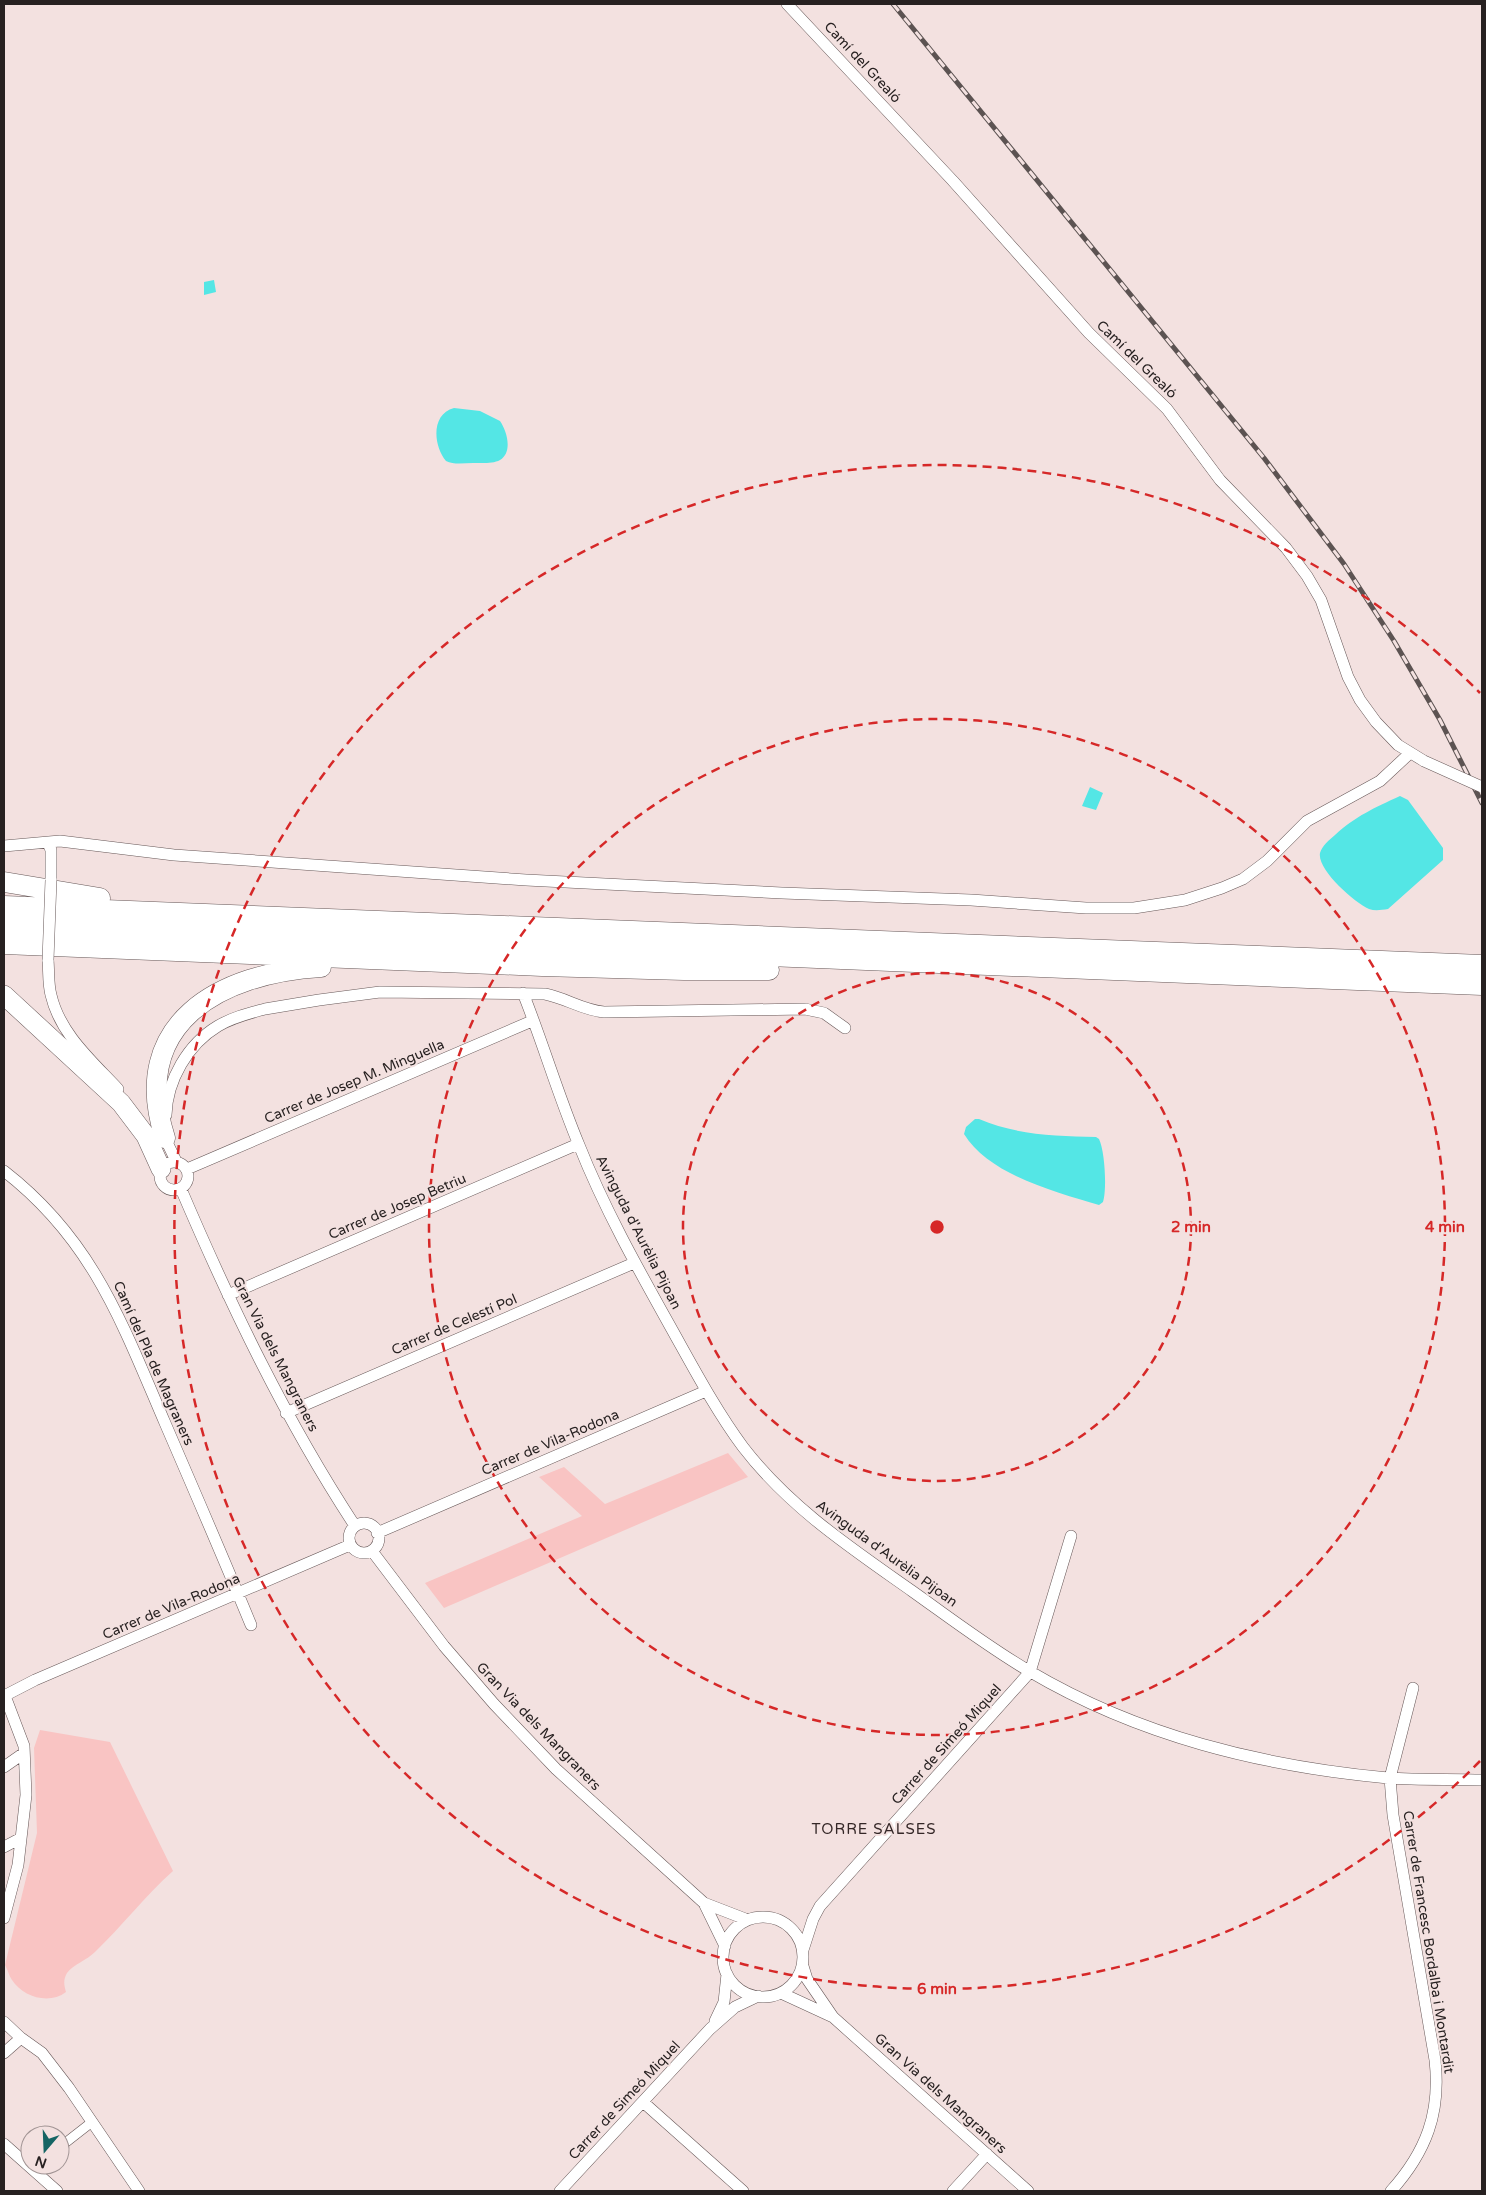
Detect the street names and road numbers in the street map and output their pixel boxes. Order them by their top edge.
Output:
street label: Camí del Grealó [821,18,905,107]
street label: Camí del Grealó [1093,317,1180,402]
street label: Carrer de Josep M. Minguella [262,1036,447,1127]
street label: Avinguda d'Aurèlia Pijoan [592,1152,685,1312]
street label: Carrer de Josep Betriu [326,1170,469,1243]
street label: Gran Via dels Mangraners [229,1274,322,1435]
street label: Camí del Pla de Magraners [110,1278,198,1448]
street label: Carrer de Celestí Pol [389,1290,519,1359]
street label: Carrer de Vila-Rodona [479,1406,622,1479]
street label: Avinguda d'Aurèlia Pijoan [813,1496,961,1610]
street label: Carrer de Vila-Rodona [100,1570,243,1643]
street label: Gran Via dels Mangraners [473,1659,605,1794]
street label: Carrer de Simeó Miquel [888,1681,1005,1808]
street label: Carrer de Francesc Bordalba i Montardit [1399,1810,1458,2075]
street label: Gran Via dels Mangraners [871,2030,1010,2157]
street label: Carrer de Simeó Miquel [565,2037,684,2163]

